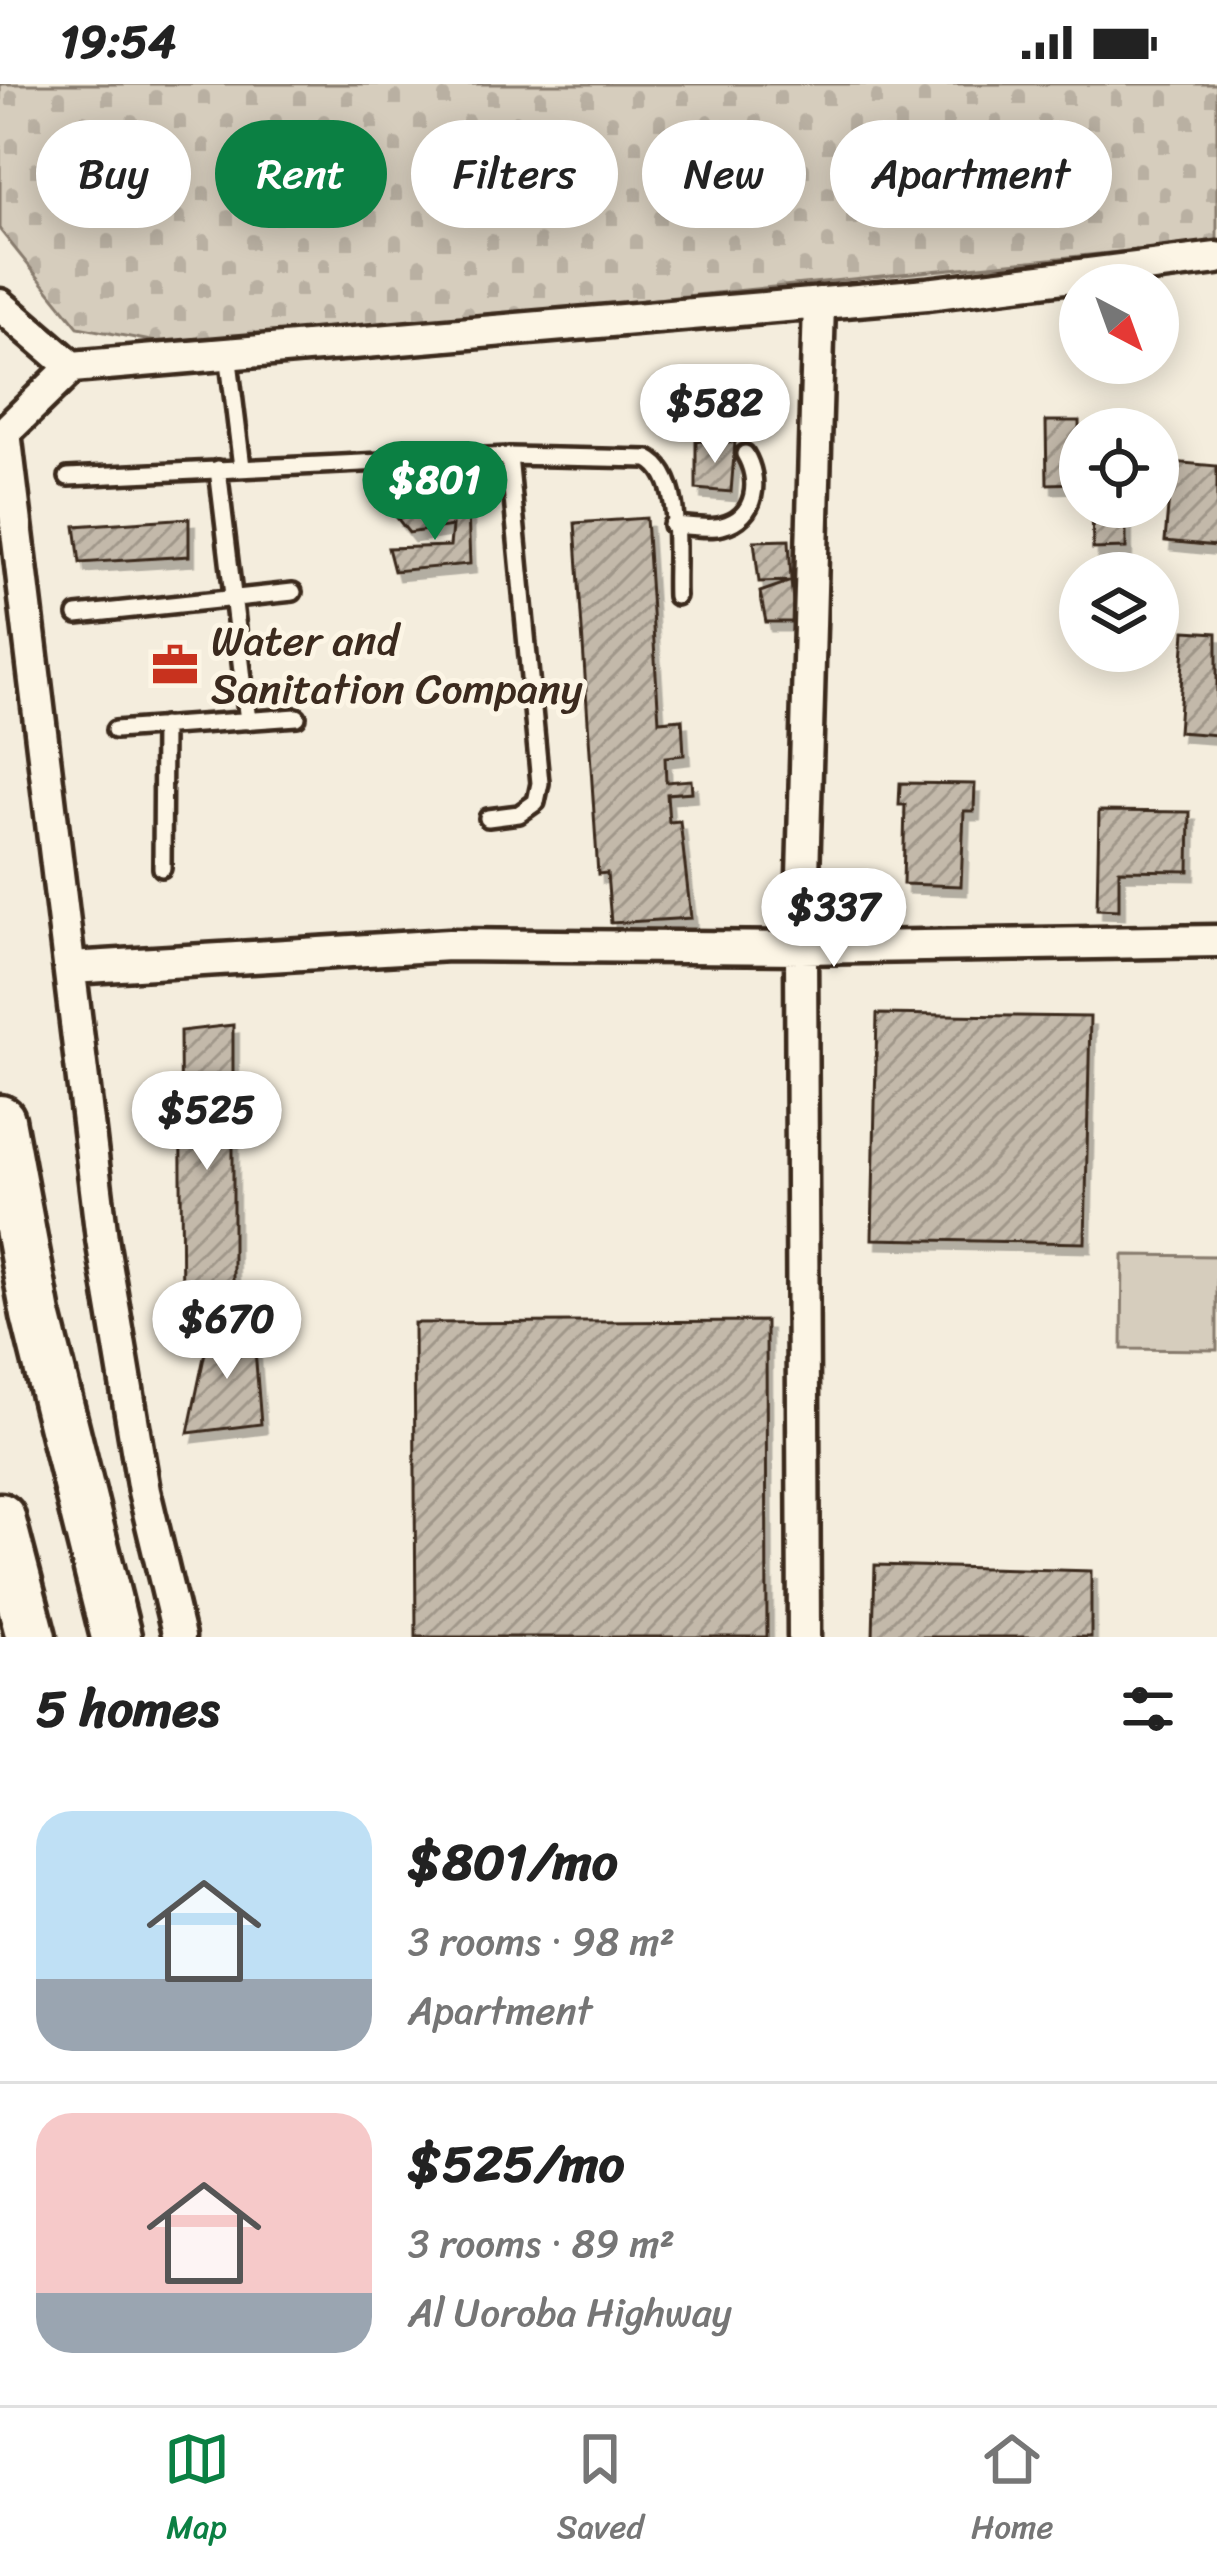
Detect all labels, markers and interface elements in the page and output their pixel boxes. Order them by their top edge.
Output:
text: 19:54 [60,2,176,82]
chip: Buy [36,120,191,228]
chip: Rent [215,120,387,228]
chip: Filters [411,120,618,228]
chip: New [642,120,806,228]
chip: Apartment [830,120,1112,228]
north arrow [1059,264,1179,384]
map controls [1059,264,1179,672]
pin: $582 [644,364,786,466]
text: $582 [667,368,763,437]
button: locate [1059,408,1179,528]
pin: $801 [364,441,506,543]
text: $801 [389,445,481,514]
button: layers [1059,552,1179,672]
place label: Water and Sanitation Company [211,604,583,726]
office icon: Water and Sanitation Company [150,640,200,690]
pin: $337 [763,868,905,970]
text: $337 [788,872,880,941]
pin: $525 [136,1071,278,1173]
text: $525 [159,1075,255,1144]
pin: $670 [156,1280,298,1382]
text: $670 [179,1284,275,1353]
text: 5 homes [36,1664,219,1754]
icon: filters [1115,1676,1181,1742]
text: $801/mo [408,1817,618,1907]
icon: home [132,1859,276,2003]
text: 3 rooms · 98 m² [408,1907,675,1976]
text: Apartment [408,1976,592,2045]
text: $525/mo [408,2119,624,2209]
icon: home [132,2161,276,2305]
text: 3 rooms · 89 m² [408,2209,675,2278]
text: Al Uoroba Highway [408,2278,732,2347]
tab: Map [164,2426,230,2556]
tab: Saved [557,2426,644,2556]
tab: Home [971,2426,1053,2556]

